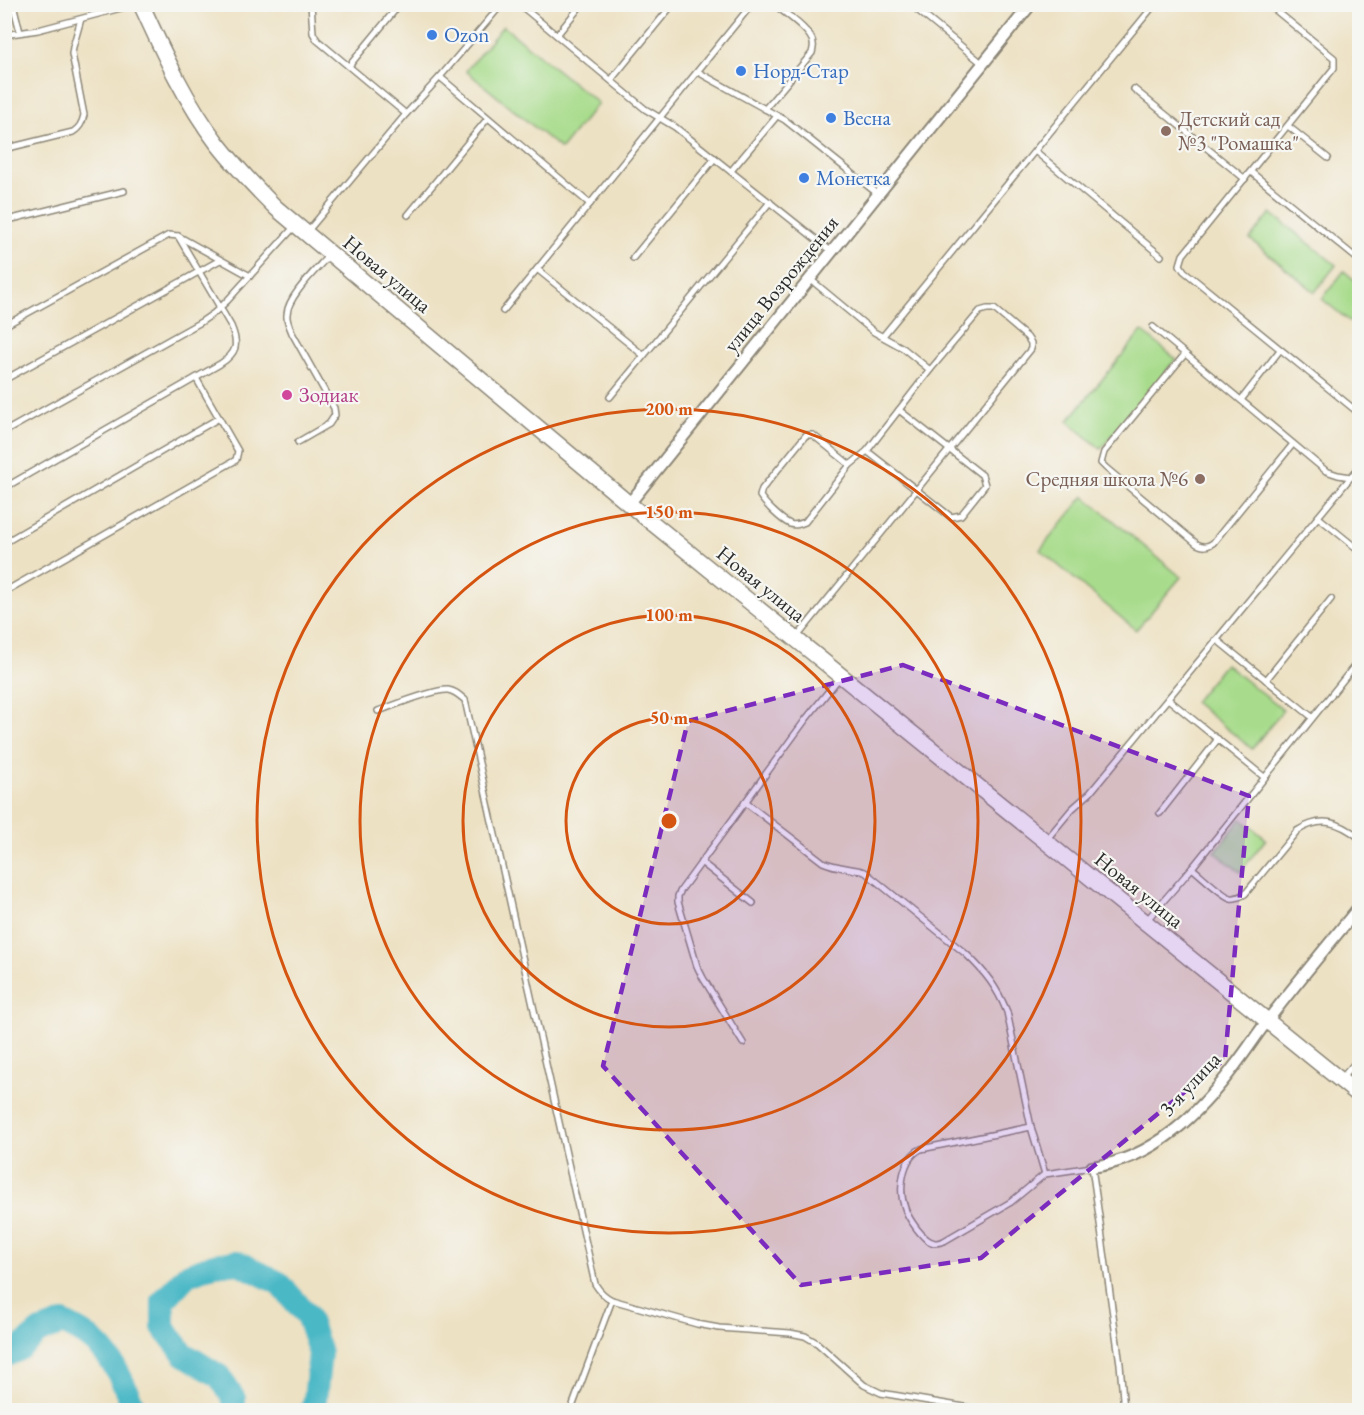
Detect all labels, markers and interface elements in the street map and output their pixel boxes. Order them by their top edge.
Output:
place label: Ozon [444,21,489,48]
marker: Ozon [425,28,439,42]
place label: Норд-Стар [753,57,849,84]
marker: Норд-Стар [734,64,748,78]
place label: Весна [843,104,891,131]
place label: Детский сад №3 "Ромашка" [1178,105,1299,156]
marker: Весна [824,111,838,125]
marker: Детский сад №3 "Ромашка" [1159,124,1173,138]
place label: Монетка [816,164,891,191]
marker: Монетка [797,171,811,185]
street label: улица Возрождения [717,210,844,358]
street label: Новая улица [338,229,438,319]
place label: Зодиак [299,381,359,408]
marker: Зодиак [280,388,294,402]
text: 200 m [645,397,693,420]
place label: Средняя школа №6 [1026,465,1188,492]
marker: Средняя школа №6 [1193,472,1207,486]
text: 150 m [645,500,693,523]
street label: Новая улица [711,539,812,628]
text: 100 m [645,603,693,626]
text: 50 m [650,706,688,729]
centre of rings [659,811,679,831]
street label: Новая улица [1089,845,1190,934]
street label: 3-я улица [1153,1045,1227,1122]

